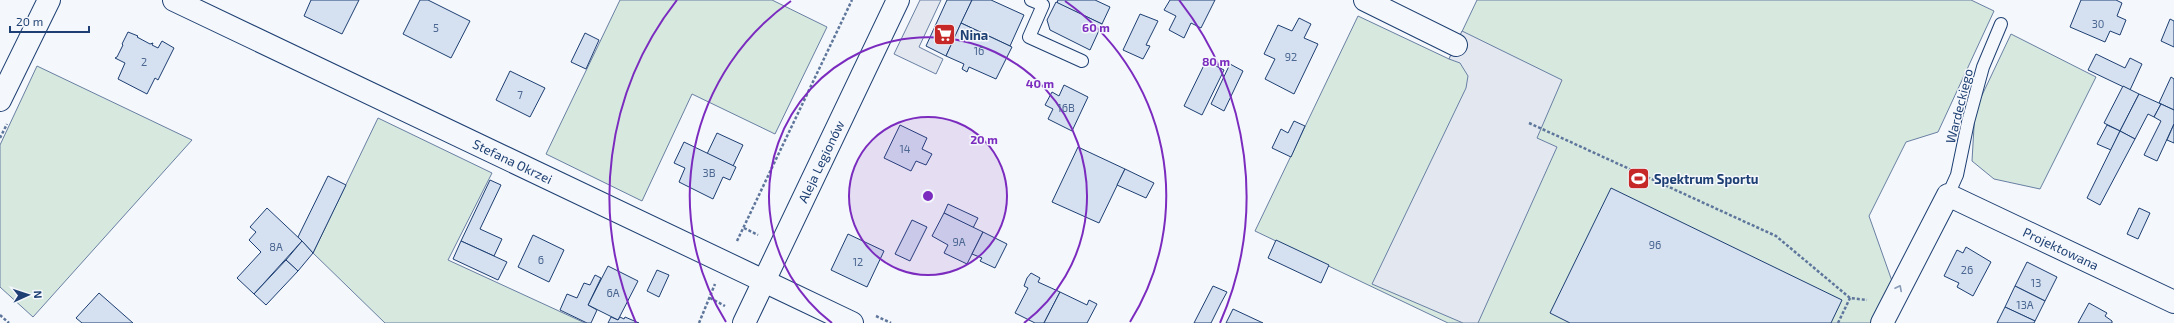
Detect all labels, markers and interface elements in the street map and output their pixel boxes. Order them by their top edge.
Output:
scale bar [10,8,89,34]
text: 20 m [16,14,43,28]
house number: 30 [2092,17,2104,30]
text: 60 m [1082,20,1110,34]
house number: 5 [433,21,439,34]
supermarket icon: Nina [931,22,957,48]
place label: Nina [960,27,988,43]
house number: 16 [974,44,984,57]
house number: 92 [1285,50,1297,63]
text: 80 m [1202,54,1230,68]
house number: 2 [141,55,147,68]
street label: Wardeckiego [1942,67,1976,145]
text: 40 m [1026,76,1054,90]
house number: 7 [517,88,523,101]
house number: 16B [1057,101,1075,114]
street label: Aleja Legionów [795,117,848,205]
text: 20 m [970,132,998,146]
street label: Stefana Okrzei [470,136,555,187]
house number: 14 [899,142,911,155]
house number: 3B [703,166,716,179]
sports icon: Spektrum Sportu [1626,166,1652,192]
place label: Spektrum Sportu [1654,171,1759,187]
centre of rings [921,189,935,203]
street label: Projektowana [2021,224,2101,273]
house number: 9A [952,235,966,248]
house number: 96 [1649,238,1661,251]
house number: 8A [269,240,283,253]
house number: 6 [538,253,544,266]
house number: 12 [853,255,863,268]
house number: 26 [1961,263,1973,276]
north arrow [8,275,48,315]
house number: 13 [2031,276,2041,289]
one-way arrow [1895,285,1902,292]
house number: 6A [606,286,620,299]
text: N [32,290,45,299]
house number: 13A [2016,298,2034,311]

